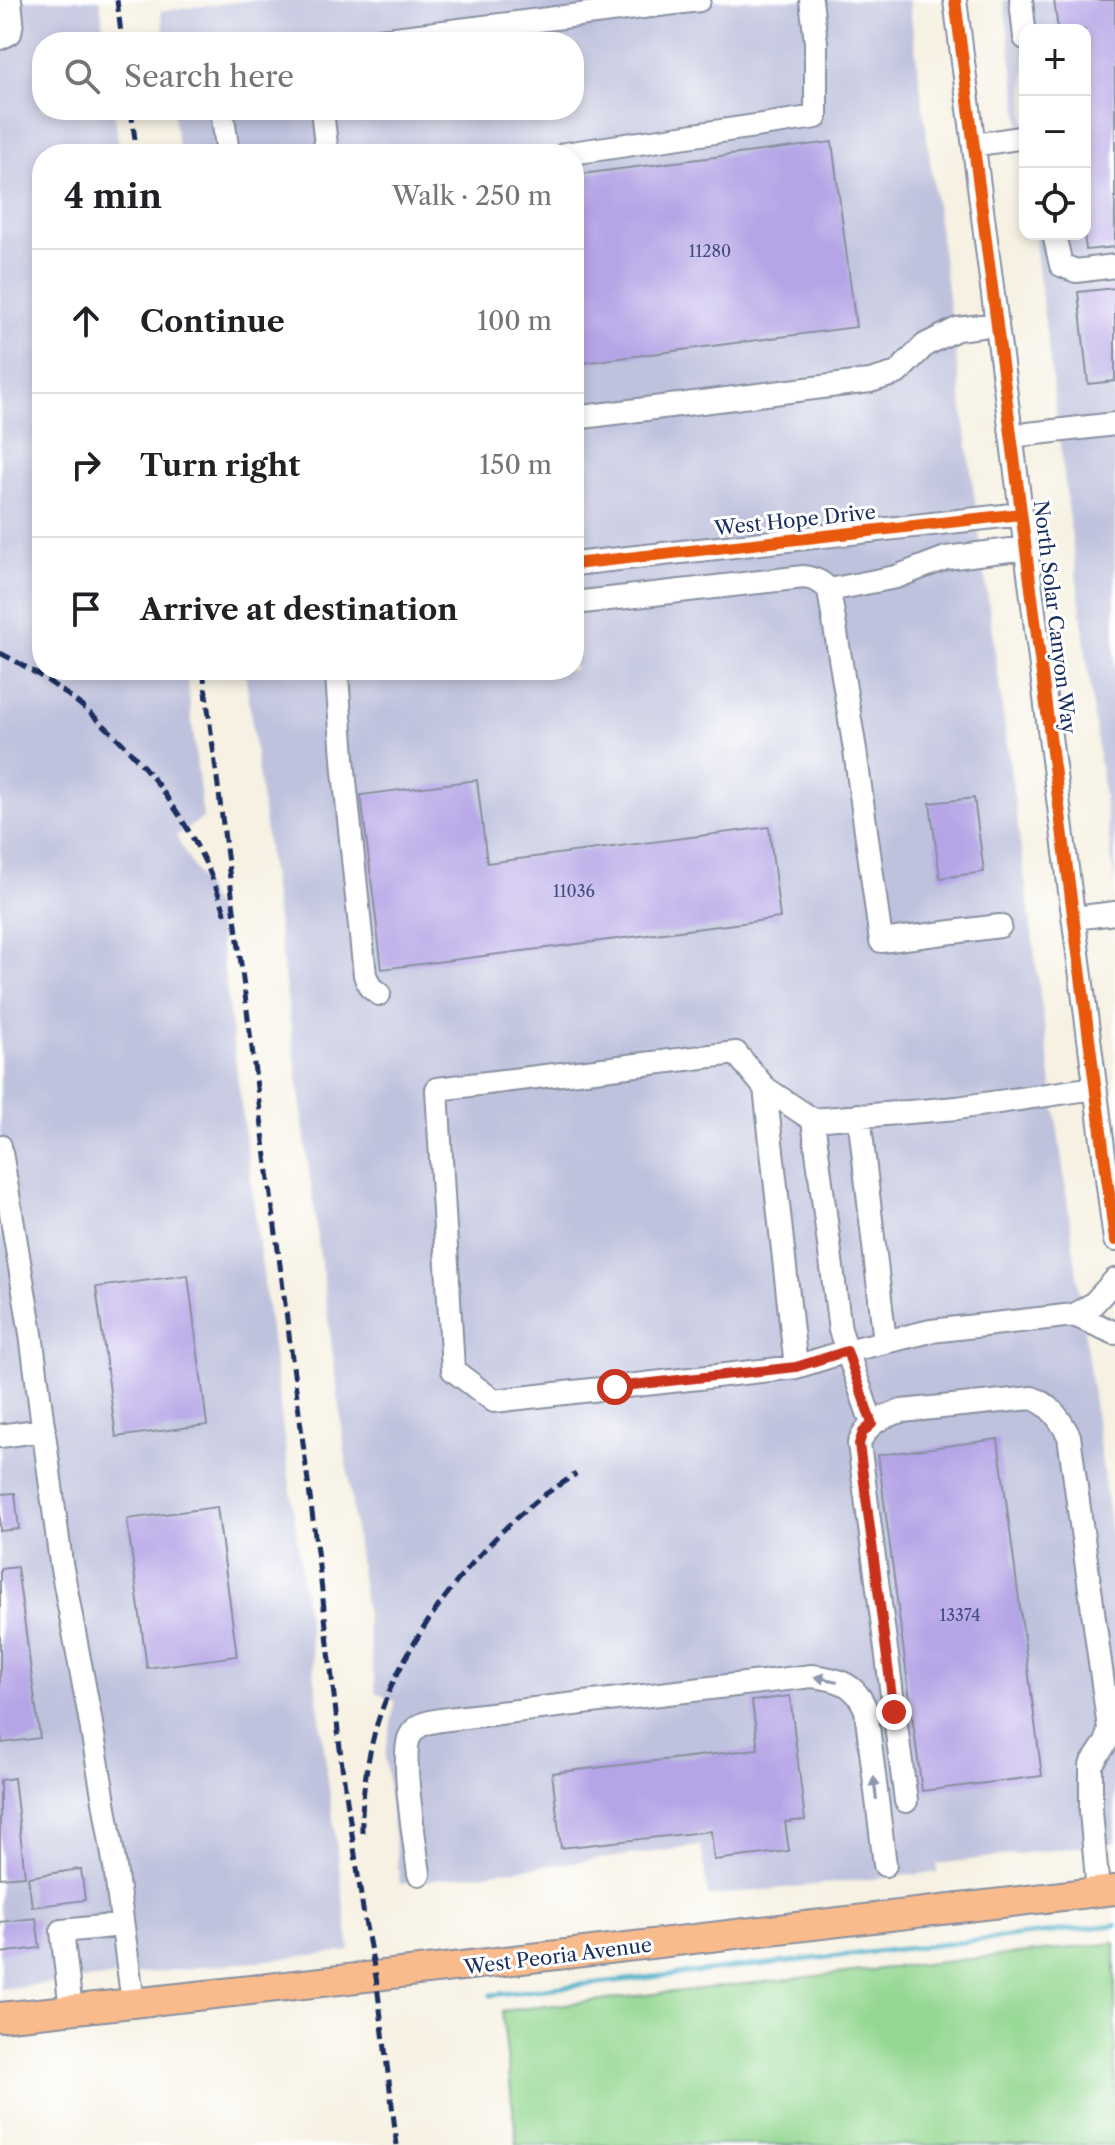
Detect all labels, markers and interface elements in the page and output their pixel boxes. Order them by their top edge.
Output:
map controls [1019,24,1091,240]
button: + [1019,24,1091,96]
search box [32,32,584,120]
icon: search [60,54,104,98]
text: Search here [124,58,294,95]
button: − [1019,96,1091,168]
button: locate [1019,168,1091,240]
text: 4 min [64,175,162,217]
text: Walk · 250 m [392,180,552,212]
house number: 11280 [689,241,731,261]
icon: ahead [64,299,108,343]
text: Continue [140,303,285,340]
text: 100 m [477,305,552,337]
icon: right [64,443,108,487]
text: Turn right [140,447,300,484]
text: 150 m [479,449,552,481]
street label: North Solar Canyon Way [1029,499,1081,736]
street label: West Hope Drive [712,500,877,541]
icon: arrive [64,587,108,631]
text: Arrive at destination [140,591,458,628]
house number: 11036 [553,881,595,901]
route start [597,1369,633,1405]
house number: 13374 [940,1605,980,1625]
one-way arrow [814,1672,839,1685]
route end [876,1694,912,1730]
one-way arrow [869,1775,882,1800]
street label: West Peoria Avenue [462,1933,653,1980]

